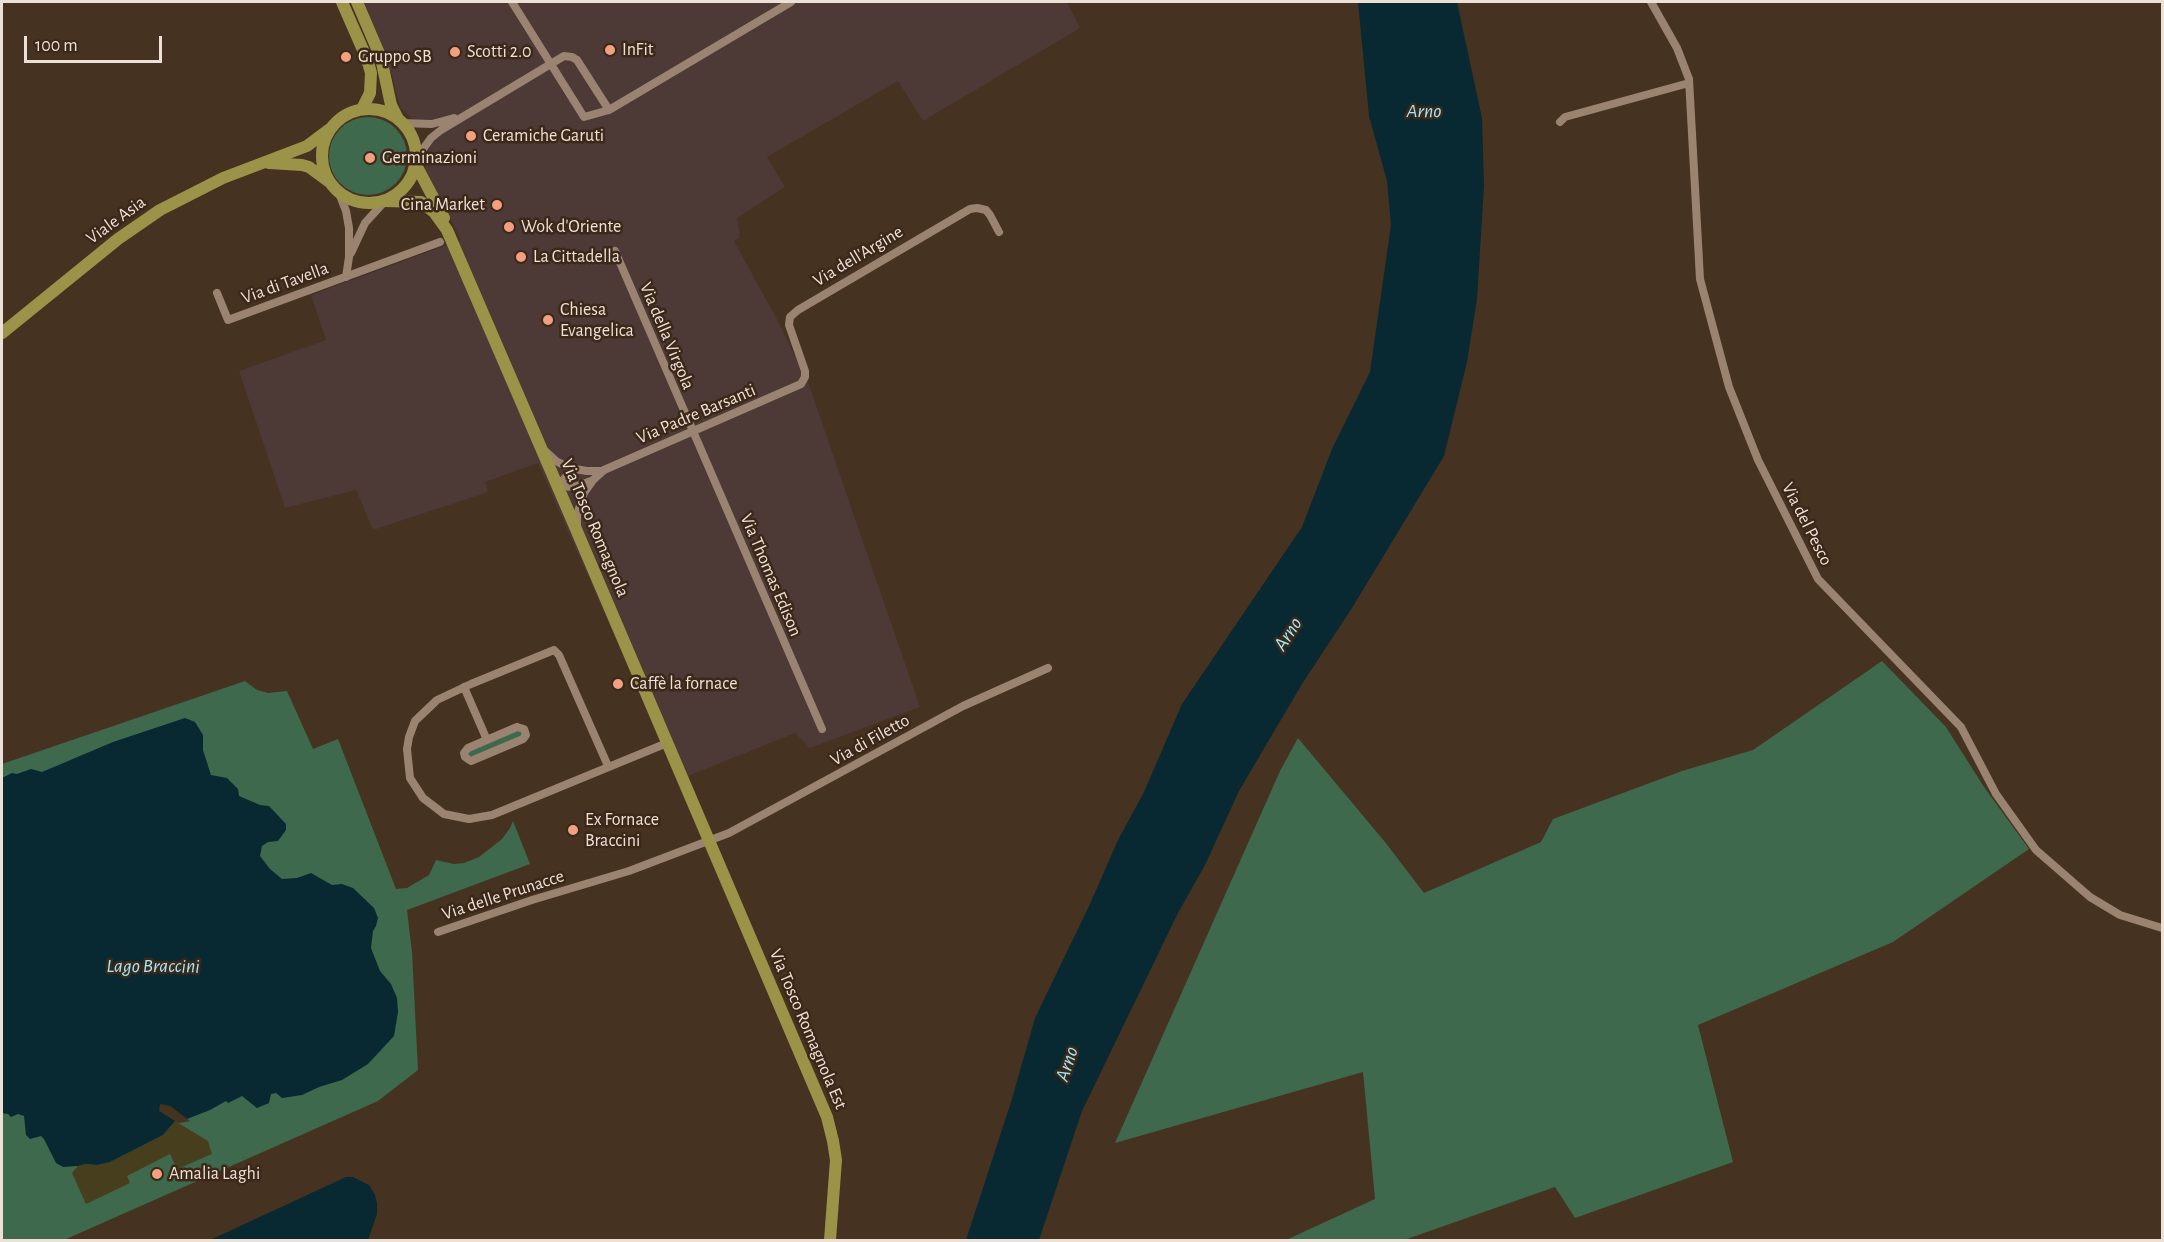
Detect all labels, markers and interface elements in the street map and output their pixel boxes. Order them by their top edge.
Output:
scale bar [27,24,165,62]
text: 100 m [35,37,78,55]
place label: InFit [622,39,653,61]
place label: Scotti 2.0 [467,41,532,63]
marker: InFit [603,43,617,57]
marker: Scotti 2.0 [448,45,462,59]
place label: Gruppo SB [358,46,432,68]
marker: Gruppo SB [339,50,353,64]
water label: Arno [1406,99,1442,123]
place label: Ceramiche Garuti [483,125,604,147]
marker: Ceramiche Garuti [464,129,478,143]
place label: Germinazioni [382,147,477,169]
marker: Germinazioni [363,151,377,165]
street label: Viale Asia [82,191,150,249]
place label: Cina Market [401,194,485,216]
marker: Cina Market [490,198,504,212]
place label: Wok d'Oriente [521,216,621,238]
marker: Wok d'Oriente [502,220,516,234]
street label: Via dell'Argine [809,221,907,291]
place label: La Cittadella [533,246,620,268]
marker: La Cittadella [514,250,528,264]
street label: Via di Tavella [239,257,331,309]
street label: Via della Virgola [635,279,699,393]
place label: Chiesa Evangelica [560,299,634,342]
marker: Chiesa Evangelica [541,313,555,327]
street label: Via Padre Barsanti [633,379,759,449]
street label: Via Tosco Romagnola [556,456,634,600]
street label: Via del Pesco [1777,479,1837,569]
street label: Via Thomas Edison [735,510,807,640]
water label: Arno [1268,613,1308,655]
place label: Caffè la fornace [630,673,737,695]
marker: Caffè la fornace [611,677,625,691]
street label: Via di Filetto [827,709,913,771]
place label: Ex Fornace Braccini [585,809,659,852]
marker: Ex Fornace Braccini [566,823,580,837]
street label: Via delle Prunacce [439,865,567,925]
street label: Via Tosco Romagnola Est [764,946,852,1112]
water label: Lago Braccini [106,954,200,978]
water label: Arno [1050,1044,1084,1084]
place label: Amalia Laghi [169,1163,260,1185]
marker: Amalia Laghi [150,1167,164,1181]

